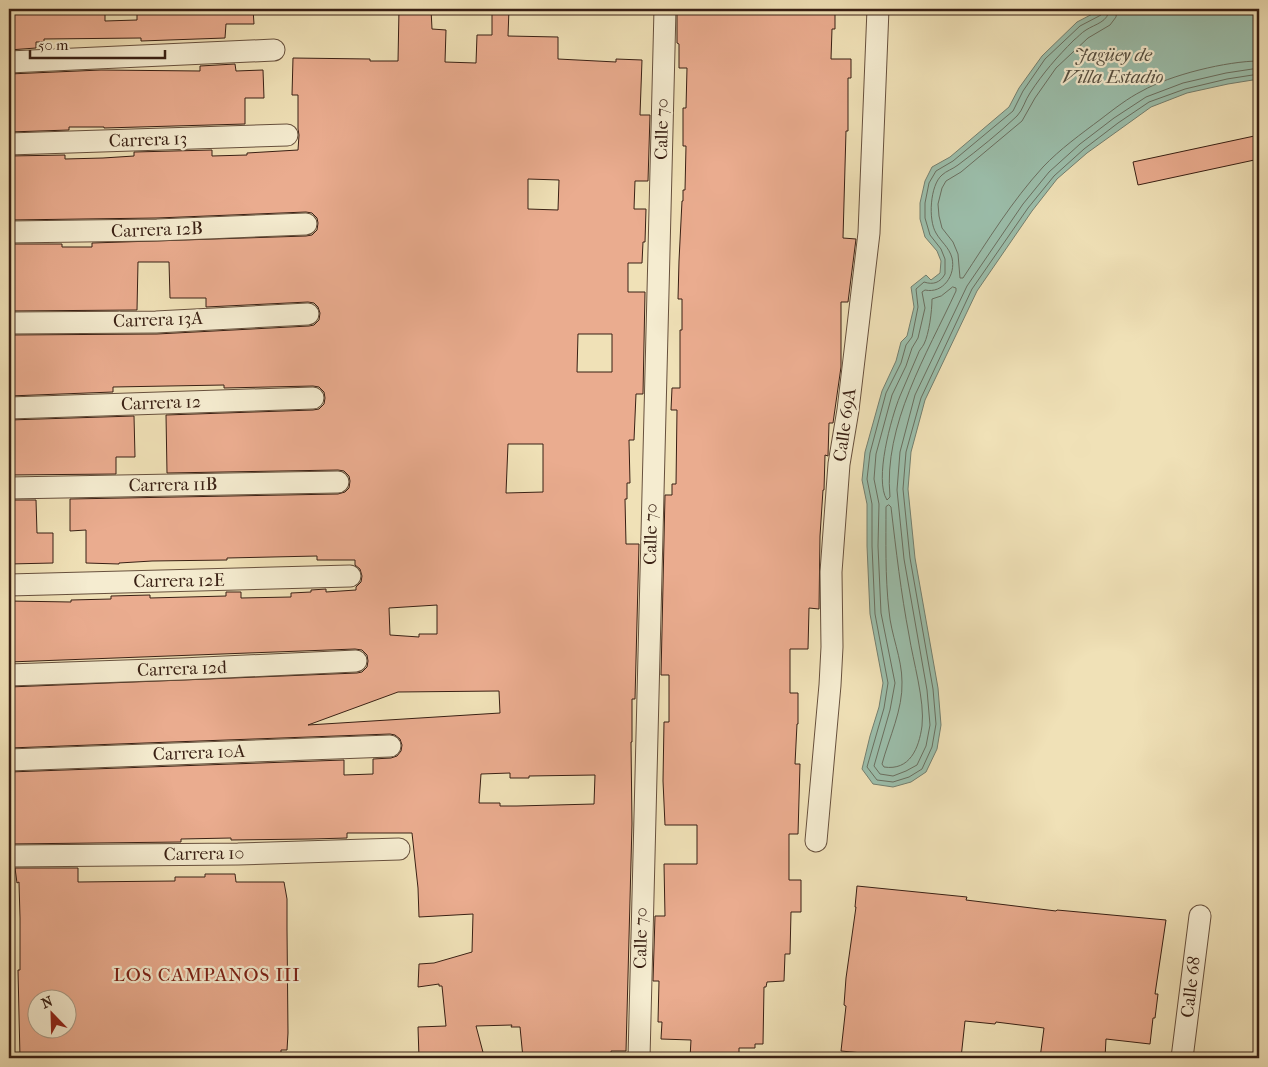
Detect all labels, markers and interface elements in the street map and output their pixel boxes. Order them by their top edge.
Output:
scale bar [30,28,165,60]
text: 50 m [38,36,69,54]
water label: Jagüey de Villa Estadio [1062,44,1164,88]
street label: Calle 70 [651,98,673,160]
street label: Carrera 13 [109,128,187,152]
street label: Carrera 12B [111,218,203,242]
street label: Carrera 13A [113,308,204,332]
street label: Calle 69A [829,387,861,463]
street label: Carrera 12 [121,391,201,415]
street label: Carrera 11B [128,474,218,496]
street label: Calle 70 [640,503,662,565]
street label: Carrera 12E [133,570,225,592]
street label: Carrera 12d [137,657,227,681]
street label: Carrera 10A [153,741,246,765]
street label: Carrera 10 [164,843,244,865]
street label: Calle 70 [630,907,652,969]
street label: Calle 68 [1177,955,1205,1019]
district label: LOS CAMPANOS III [113,964,301,986]
north arrow [28,990,78,1040]
text: N [39,992,56,1012]

